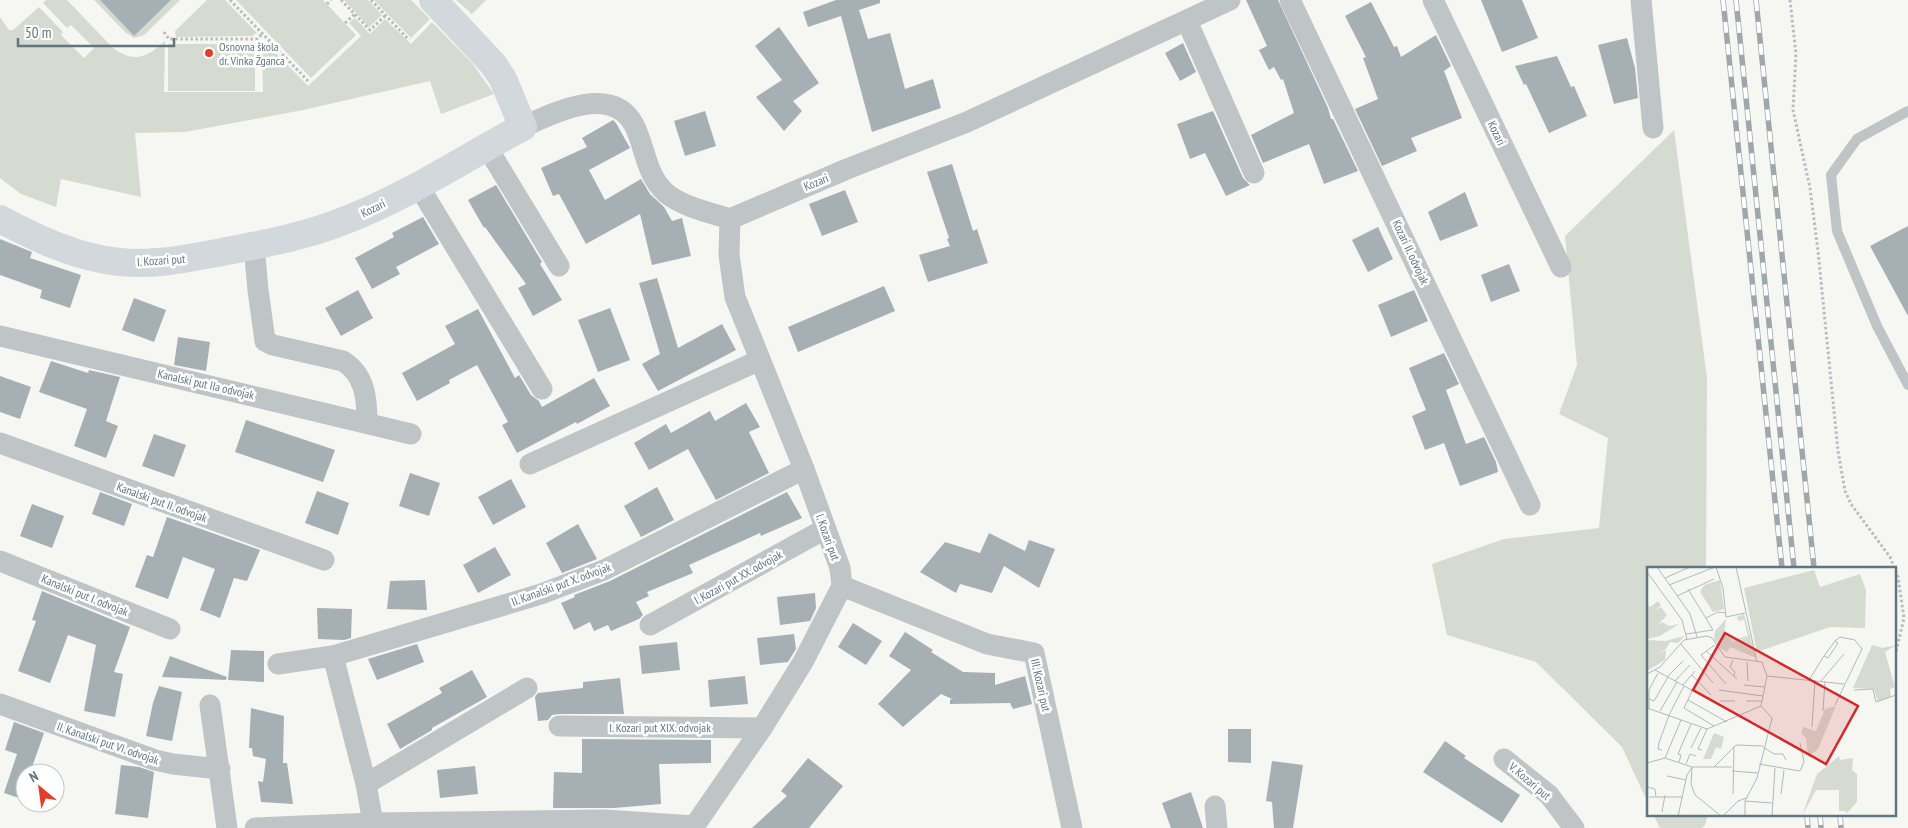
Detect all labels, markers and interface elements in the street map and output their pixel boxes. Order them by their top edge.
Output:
scale bar [18,15,174,47]
text: 50 m [25,23,51,42]
place label: Osnovna škola dr. Vinka Žganca [219,39,285,68]
marker: Osnovna škola dr. Vinka Žganca [203,47,215,59]
street label: Kozari [1485,118,1509,148]
street label: Kozari [801,170,831,194]
street label: Kozari [358,196,388,220]
street label: Kozari II. odvojak [1389,217,1433,287]
street label: I. Kozari put [136,251,186,269]
street label: Kanalski put IIa odvojak [156,366,256,402]
street label: Kanalski put II. odvojak [115,479,210,525]
street label: I. Kozari put [813,512,844,563]
street label: I. Kozari put XX. odvojak [691,546,785,607]
street label: II. Kanalski put X. odvojak [509,559,613,609]
inset map [1647,567,1896,816]
street label: Kanalski put I. odvojak [39,571,131,619]
street label: III. Kozari put [1028,657,1055,714]
street label: II. Kanalski put VI. odvojak [55,718,161,768]
street label: I. Kozari put XIX. odvojak [609,720,711,735]
street label: V. Kozari put [1505,758,1555,803]
north arrow [15,763,65,813]
text: N [26,767,41,786]

